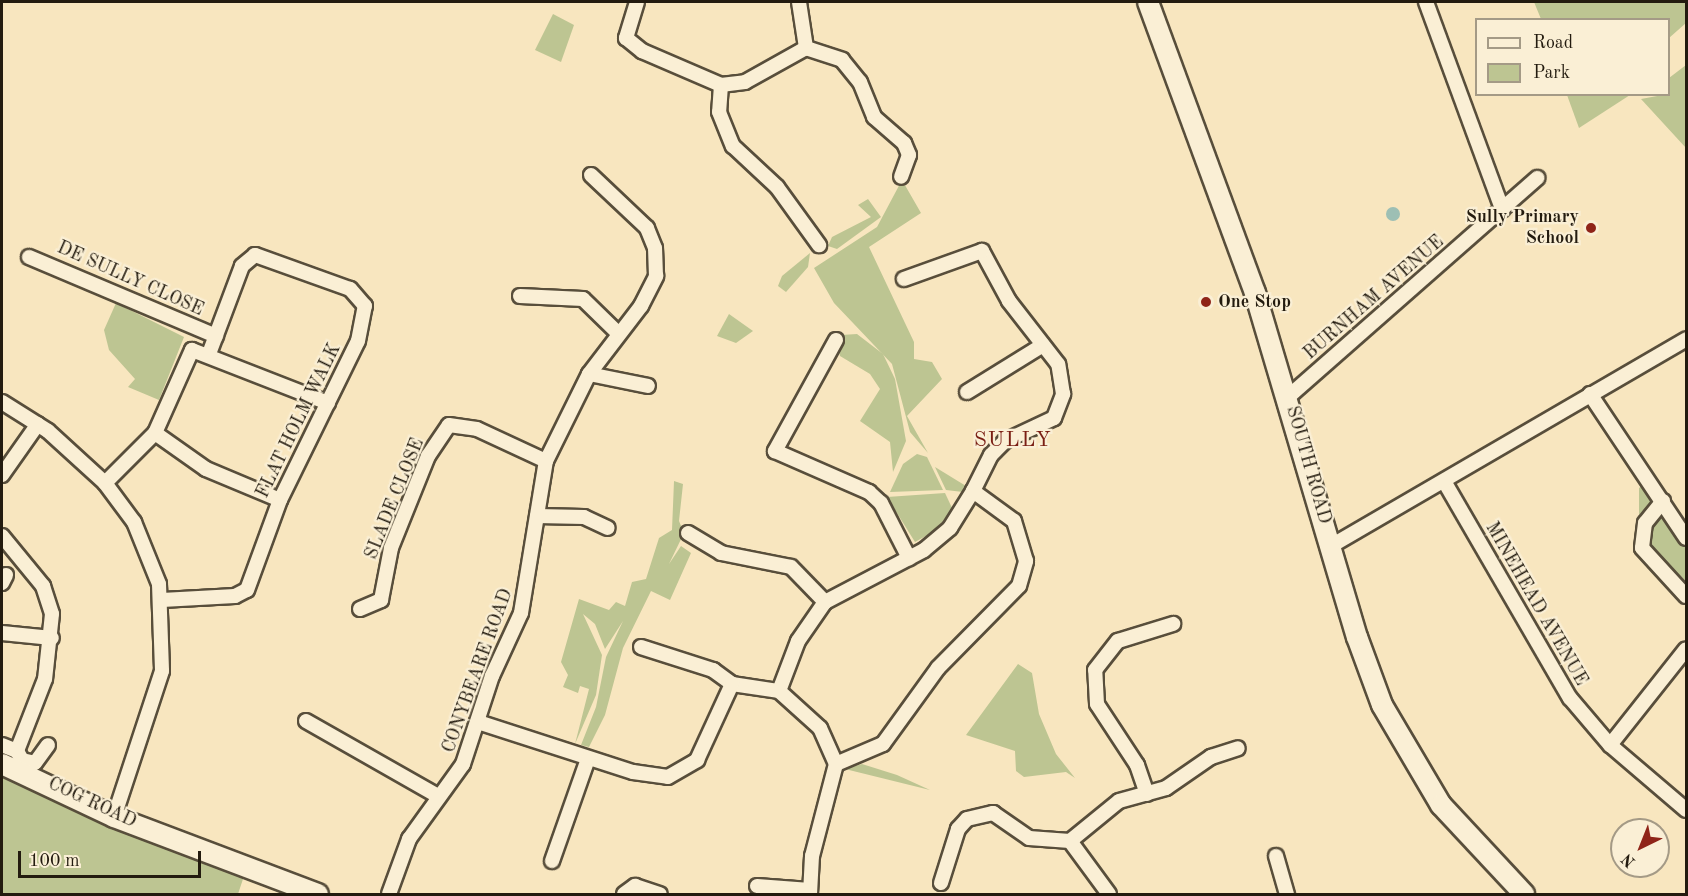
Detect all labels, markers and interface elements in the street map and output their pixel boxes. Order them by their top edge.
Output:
legend [1475,18,1670,96]
text: Road [1533,34,1573,52]
text: Park [1533,64,1570,82]
place label: Sully Primary School [1466,207,1579,250]
marker: Sully Primary School [1584,221,1598,235]
street label: BURNHAM AVENUE [1300,231,1448,365]
street label: DE SULLY CLOSE [54,237,206,321]
place label: One Stop [1218,291,1291,313]
marker: One Stop [1199,295,1213,309]
street label: FLAT HOLM WALK [252,340,346,502]
street label: SOUTH ROAD [1281,404,1335,526]
district label: SULLY [974,428,1052,454]
street label: SLADE CLOSE [361,435,429,563]
street label: MINEHEAD AVENUE [1480,518,1592,690]
street label: CONYBEARE ROAD [438,586,518,756]
street label: COG ROAD [44,773,140,833]
north arrow [1610,818,1670,878]
scale bar [21,839,204,877]
text: N [1619,850,1639,870]
text: 100 m [29,852,80,870]

